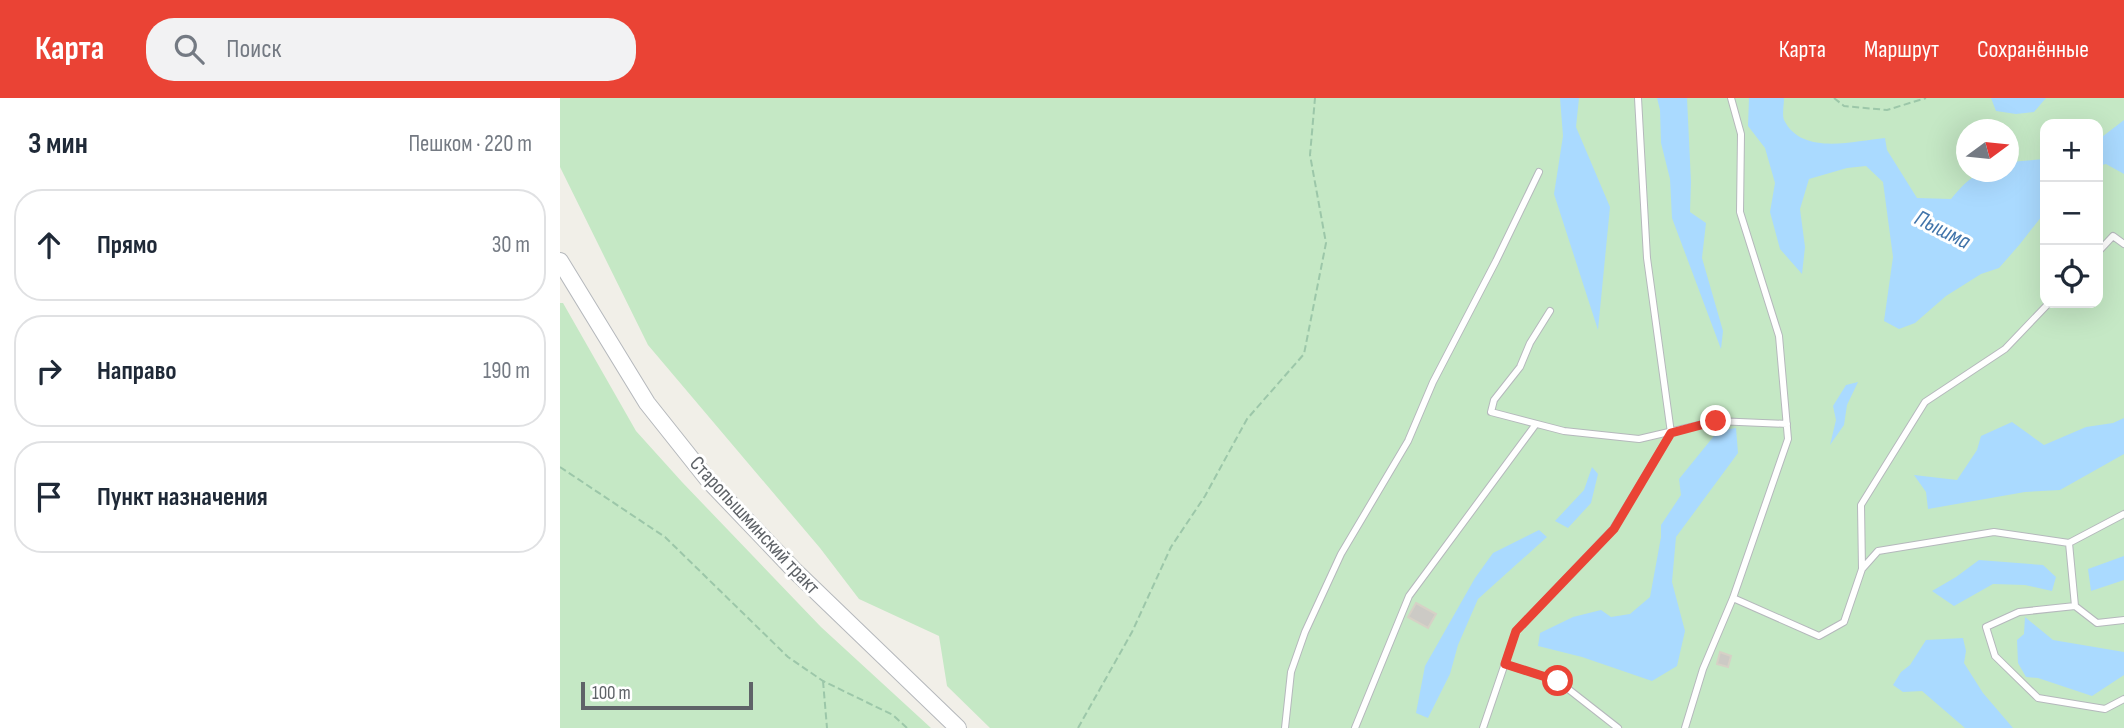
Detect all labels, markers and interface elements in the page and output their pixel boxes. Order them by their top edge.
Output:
search box [146,18,636,81]
text: Карта [35,29,104,69]
icon: search [170,30,208,68]
text: Поиск [226,34,281,65]
text: Карта [1779,35,1826,64]
text: Маршрут [1864,35,1939,64]
text: Сохранённые [1977,35,2089,64]
north arrow [1956,119,2019,182]
map controls [2040,119,2103,308]
button: + [2040,119,2103,182]
text: 3 мин [28,126,88,162]
text: Пешком · 220 m [408,130,532,158]
button: − [2040,182,2103,245]
water label: Пышма [1910,204,1976,256]
icon: ahead [30,226,68,264]
text: Прямо [97,230,158,261]
text: 30 m [492,231,530,259]
button: locate [2040,245,2103,308]
icon: right [30,352,68,390]
text: Направо [97,356,176,387]
text: 190 m [483,357,530,385]
route end [1700,405,1731,436]
street label: Старопышминский тракт [684,451,825,600]
icon: arrive [30,478,68,516]
text: Пункт назначения [97,482,268,513]
route start [1542,665,1573,696]
scale bar [581,679,752,711]
text: 100 m [592,682,631,705]

